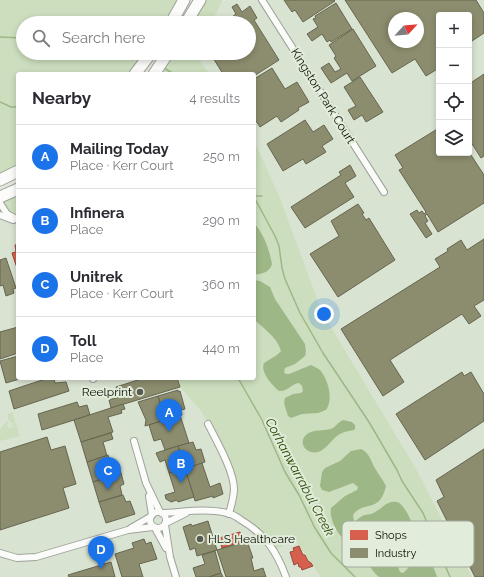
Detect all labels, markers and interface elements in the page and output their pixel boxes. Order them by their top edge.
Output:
north arrow [388,12,424,48]
map controls [436,12,472,156]
button: + [436,12,472,48]
search box [16,16,256,60]
icon: search [30,27,52,49]
text: Search here [62,29,145,47]
street label: Kingston Park Court [288,46,358,146]
button: − [436,48,472,84]
button: locate [436,84,472,120]
text: Nearby [32,88,91,108]
text: 4 results [189,91,240,106]
button: layers [436,120,472,156]
text: Mailing Today [70,140,169,158]
text: A [41,149,49,164]
text: 250 m [203,149,240,164]
text: Place · Kerr Court [70,158,174,173]
text: Infinera [70,204,124,222]
text: B [41,213,49,228]
text: 290 m [202,213,240,228]
text: Place [70,222,103,237]
text: Unitrek [70,268,123,286]
text: C [41,277,49,292]
text: 360 m [202,277,240,292]
text: Place · Kerr Court [70,286,174,301]
your location [314,304,334,324]
text: Toll [70,332,96,350]
text: D [40,341,50,356]
text: 440 m [203,341,240,356]
text: Place [70,350,103,365]
place label: Reelprint [82,385,132,399]
marker: Reelprint [135,387,145,397]
pin: A [156,399,182,432]
water label: Corhanwarrabul Creek [262,415,338,539]
pin: B [168,450,194,483]
pin: C [95,457,121,490]
legend [342,521,474,567]
text: Shops [375,529,407,542]
place label: HLS Healthcare [208,532,295,546]
marker: HLS Healthcare [195,534,205,544]
pin: D [88,536,114,569]
text: Industry [375,547,416,560]

